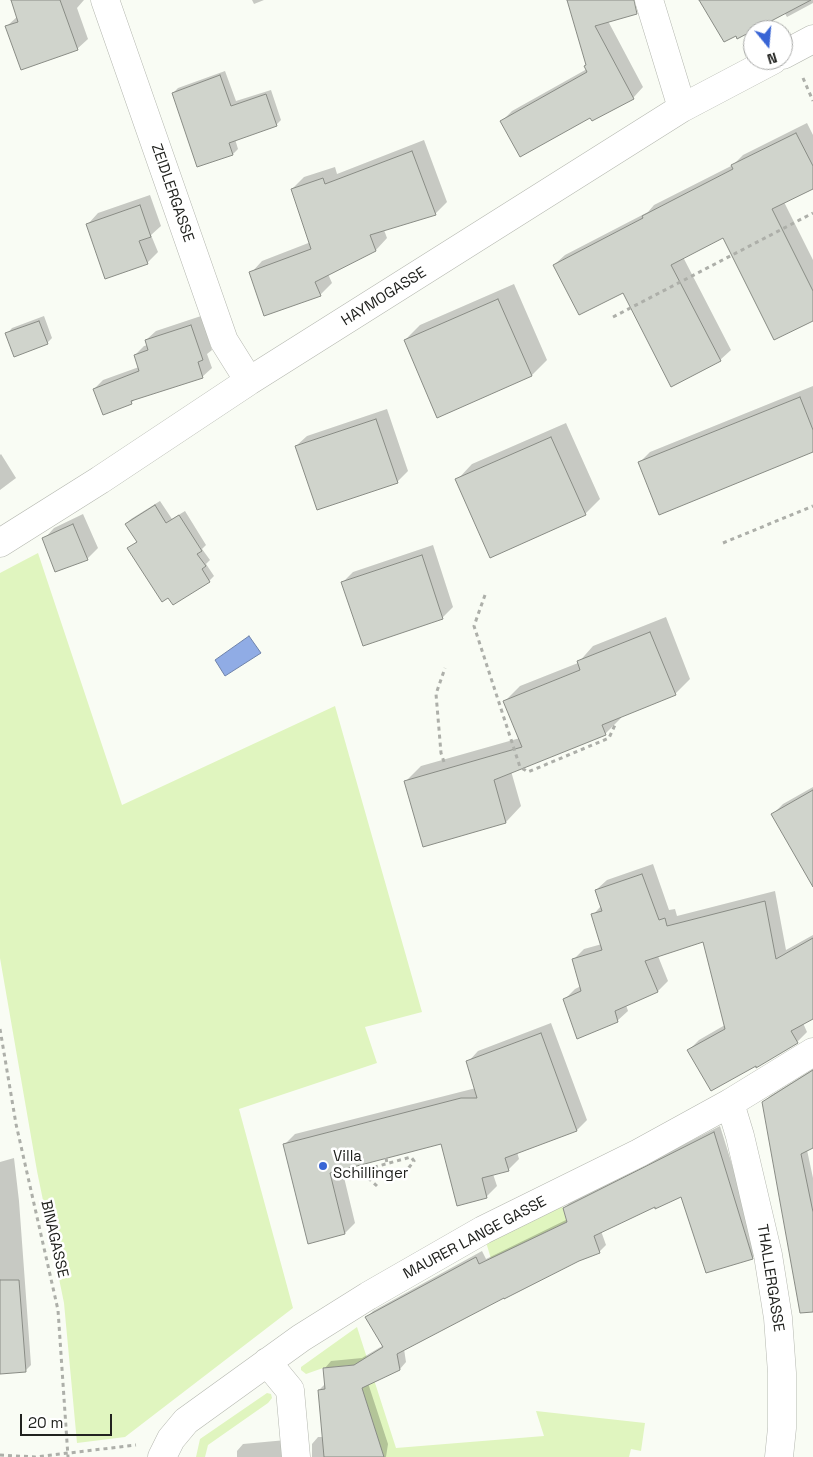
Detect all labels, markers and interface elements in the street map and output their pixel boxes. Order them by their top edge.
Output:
north arrow [743,20,793,70]
text: N [765,48,779,68]
street label: ZEIDLERGASSE [147,141,197,245]
street label: HAYMOGASSE [338,264,430,330]
place label: Villa Schillinger [333,1148,408,1183]
marker: Villa Schillinger [317,1160,329,1172]
street label: MAURER LANGE GASSE [400,1193,550,1283]
street label: BINAGASSE [36,1198,72,1280]
street label: THALLERGASSE [753,1223,787,1333]
scale bar [22,1404,115,1436]
text: 20 m [28,1413,63,1432]

